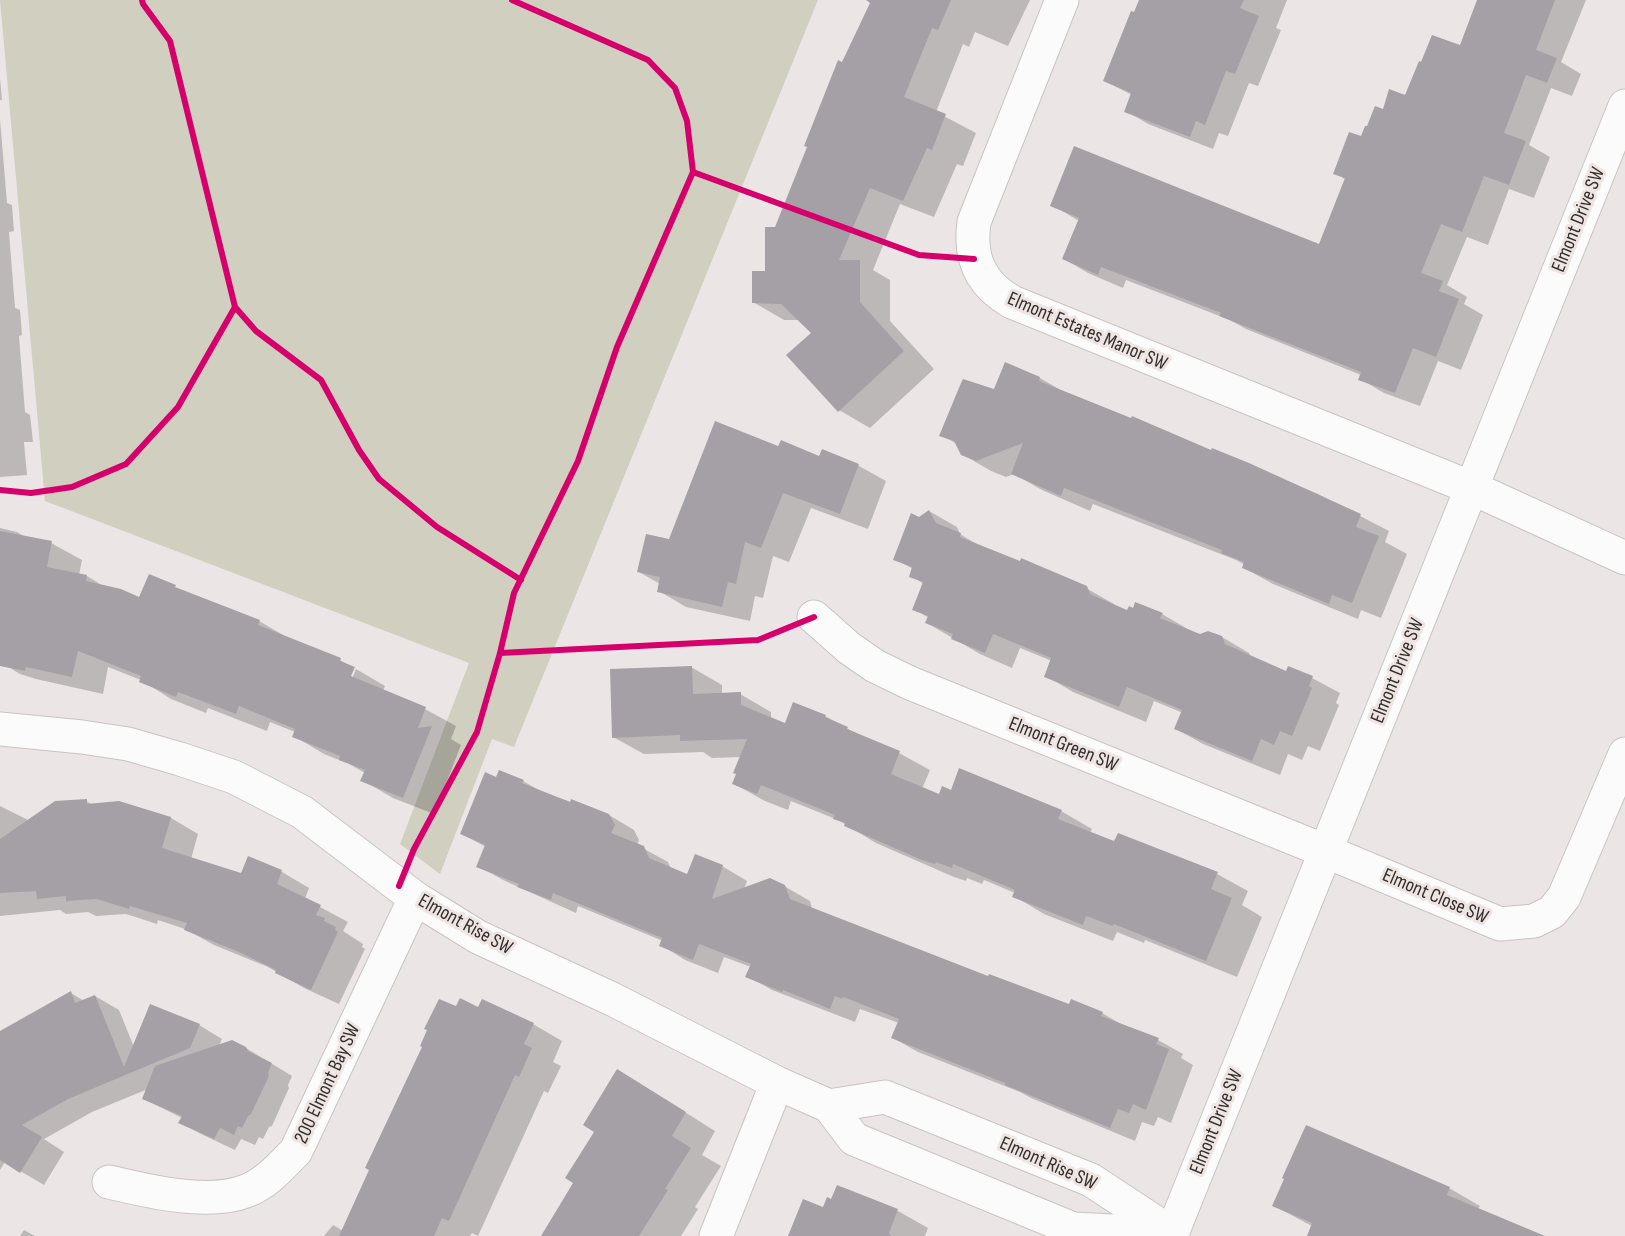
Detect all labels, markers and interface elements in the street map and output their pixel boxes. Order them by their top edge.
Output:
street label: Elmont Drive SW [1547,164,1611,276]
street label: Elmont Estates Manor SW [1003,287,1171,377]
street label: Elmont Drive SW [1366,615,1430,727]
street label: Elmont Green SW [1005,712,1121,778]
street label: Elmont Close SW [1378,864,1492,930]
street label: Elmont Rise SW [414,889,516,961]
street label: 200 Elmont Bay SW [290,1020,366,1148]
street label: Elmont Drive SW [1185,1066,1249,1178]
street label: Elmont Rise SW [996,1132,1100,1196]

